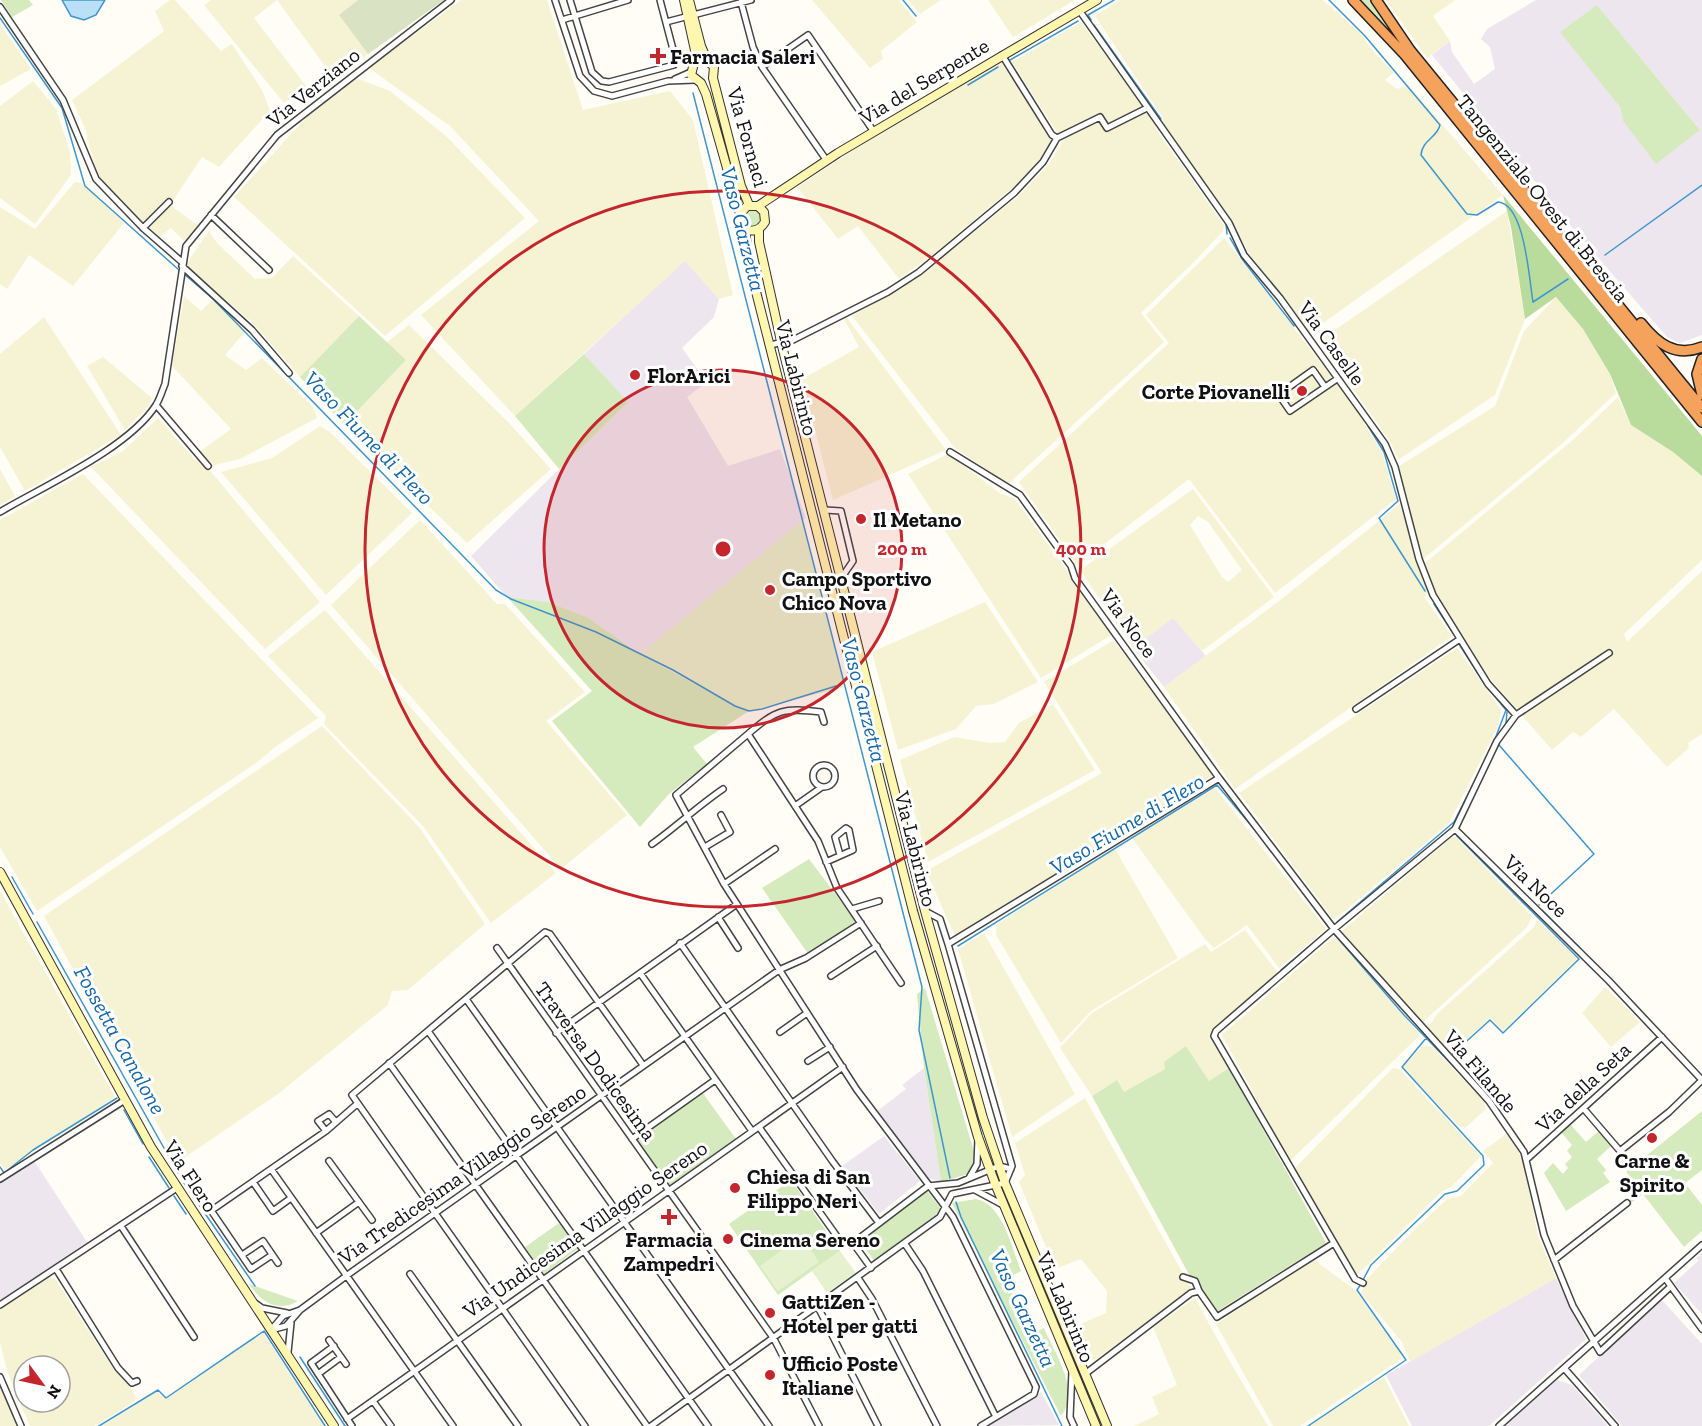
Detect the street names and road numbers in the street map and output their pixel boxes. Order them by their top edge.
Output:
street label: Via del Serpente [854,32,993,130]
street label: Via Verziano [261,42,365,133]
street label: Via Fornaci [722,83,774,190]
street label: Tangenziale Ovest di Brescia [1452,89,1634,307]
street label: Via Caselle [1293,295,1371,390]
street label: Via Labirinto [770,317,823,438]
street label: Via Noce [1095,583,1163,663]
street label: Via Labirinto [889,788,942,909]
street label: Via Noce [1498,849,1573,923]
street label: Traversa Dodicesima [530,977,662,1145]
street label: Via Filande [1438,1024,1523,1118]
street label: Via della Seta [1530,1037,1636,1138]
street label: Via Tredicesima Villaggio Sereno [332,1079,591,1270]
street label: Via Flero [158,1134,223,1217]
street label: Via Undicesima Villaggio Sereno [457,1135,712,1324]
street label: Via Labirinto [1031,1247,1101,1366]

